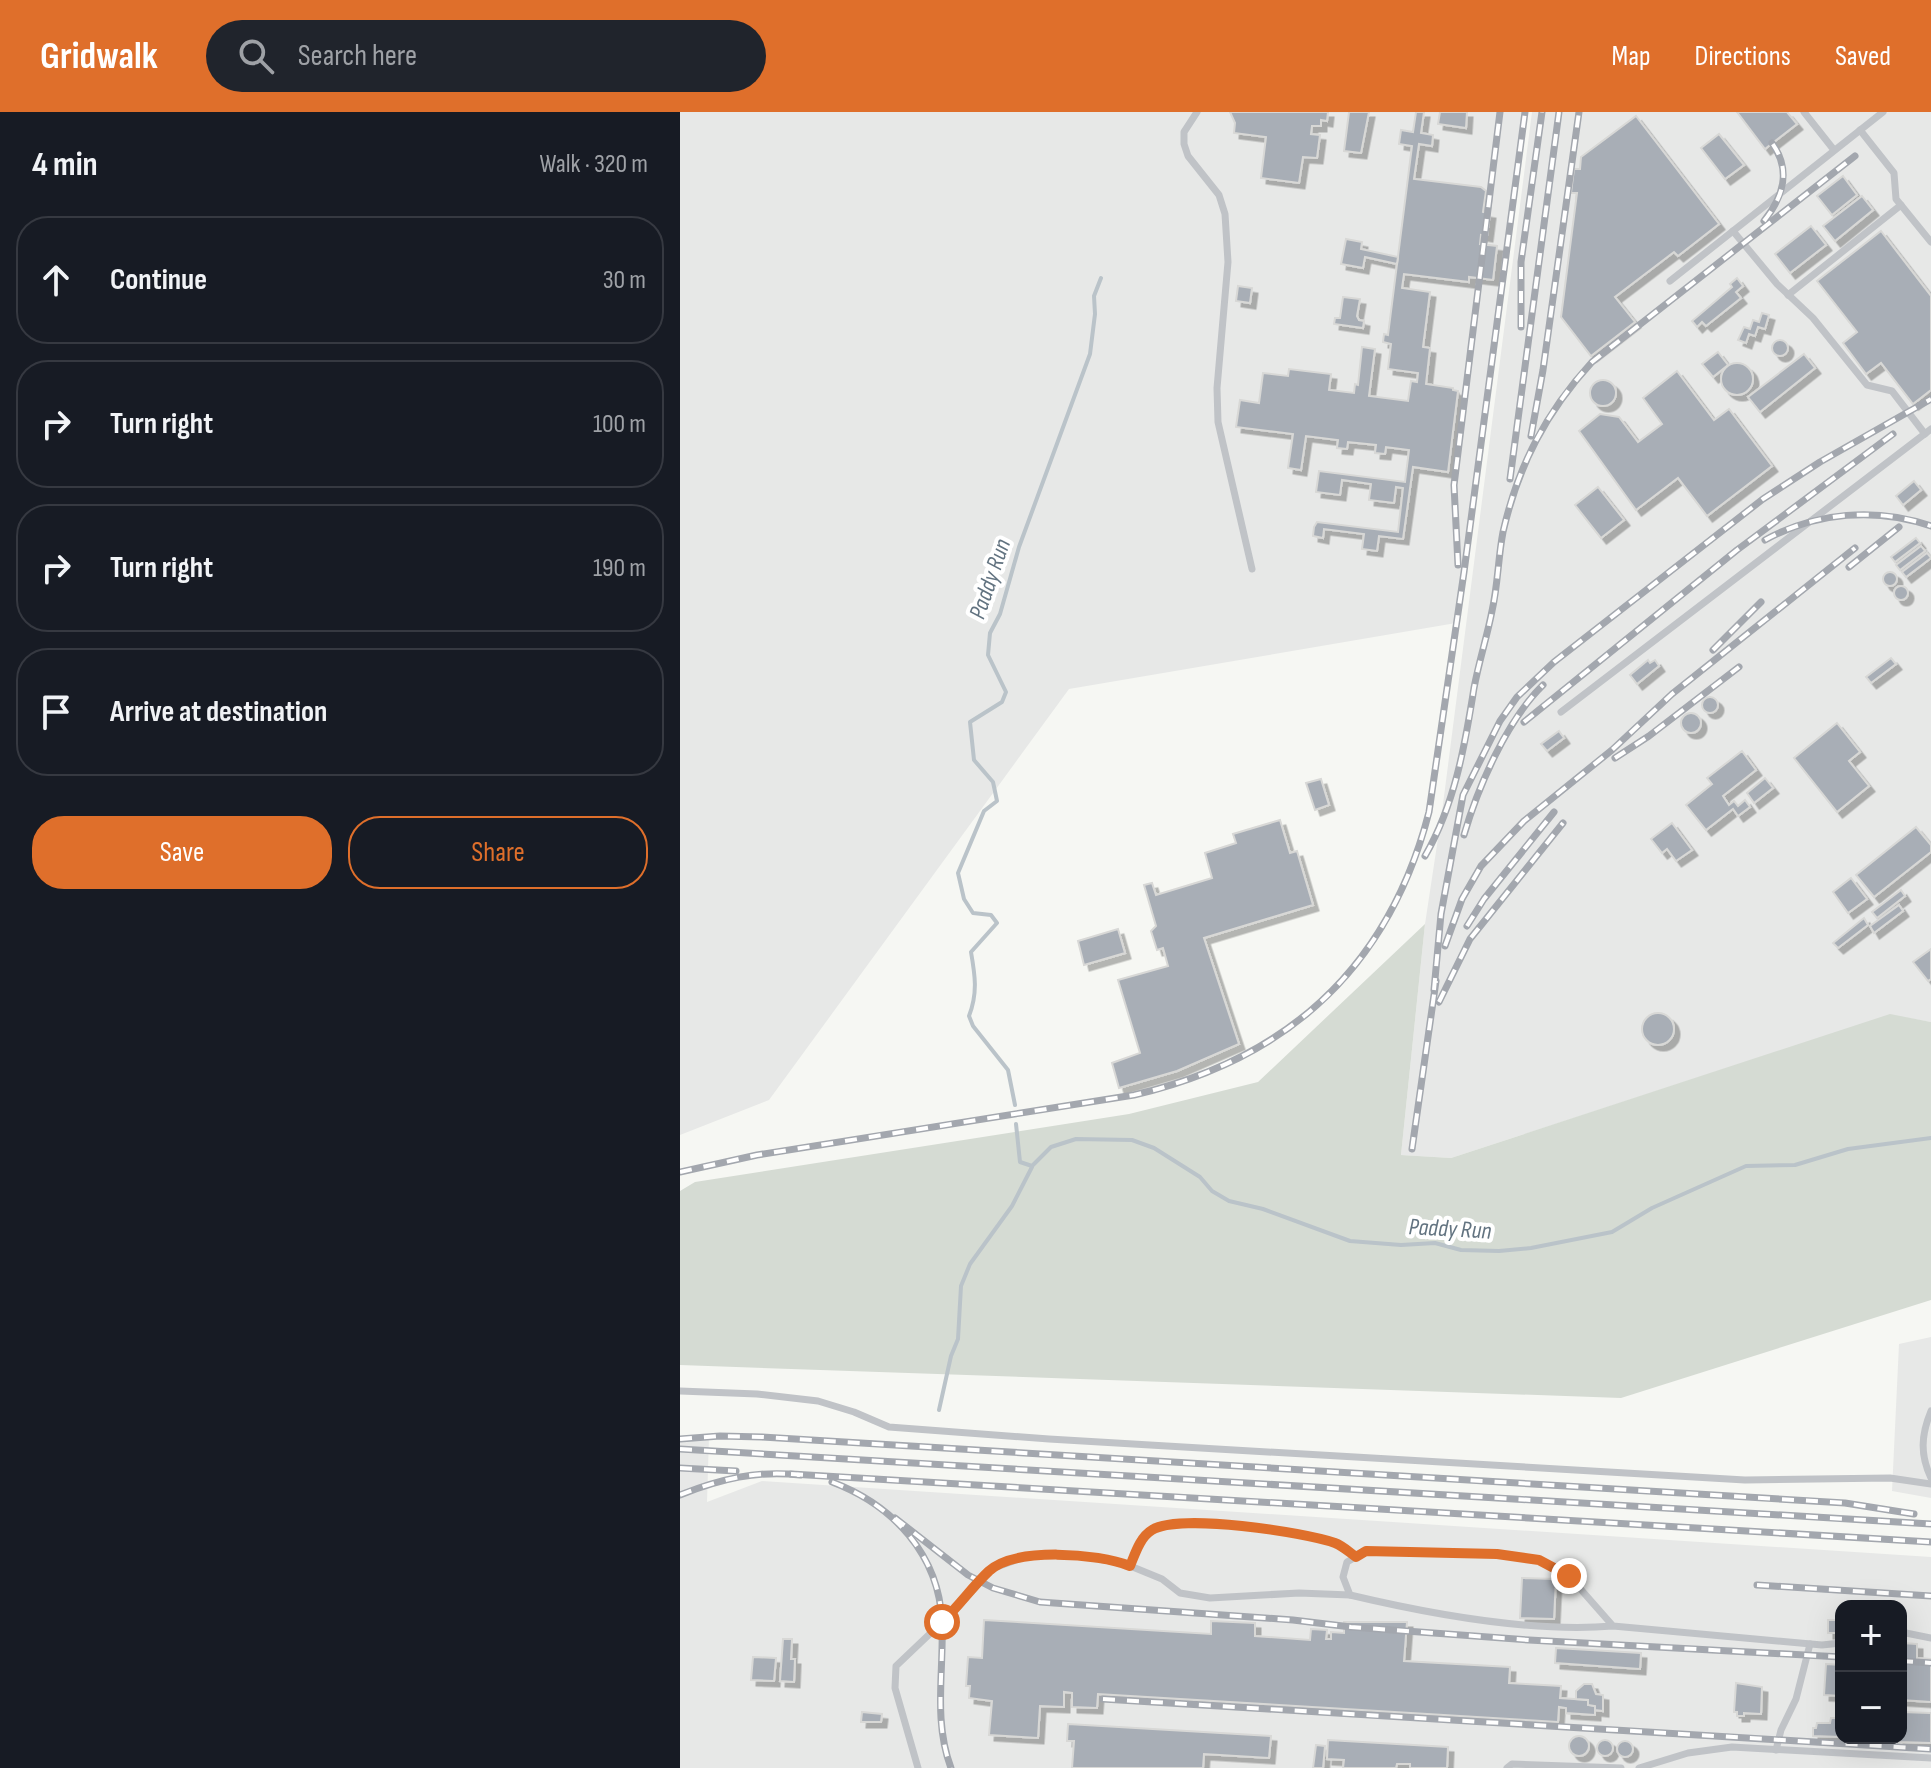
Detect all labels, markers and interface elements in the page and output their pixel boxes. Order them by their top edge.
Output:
search box [206,20,766,92]
text: Gridwalk [40,34,158,79]
icon: search [234,34,278,78]
text: Search here [298,38,417,74]
text: Map [1612,40,1651,73]
text: Directions [1695,40,1791,73]
text: Saved [1835,40,1891,73]
text: 4 min [32,144,98,185]
text: Walk · 320 m [540,149,648,180]
icon: ahead [34,258,78,302]
text: Continue [110,262,207,298]
text: 30 m [603,265,646,296]
icon: right [34,402,78,446]
text: Turn right [110,406,213,442]
text: 100 m [593,409,646,440]
water label: Paddy Run [963,535,1017,623]
icon: right [34,546,78,590]
text: Turn right [110,550,213,586]
text: 190 m [593,553,646,584]
icon: arrive [34,690,78,734]
text: Arrive at destination [110,694,327,730]
button: Save [32,816,332,889]
button: Share [348,816,648,889]
water label: Paddy Run [1408,1212,1492,1246]
route end [1551,1558,1587,1594]
map controls [1835,1600,1907,1744]
button: + [1835,1600,1907,1672]
route start [924,1604,960,1640]
button: − [1835,1672,1907,1744]

